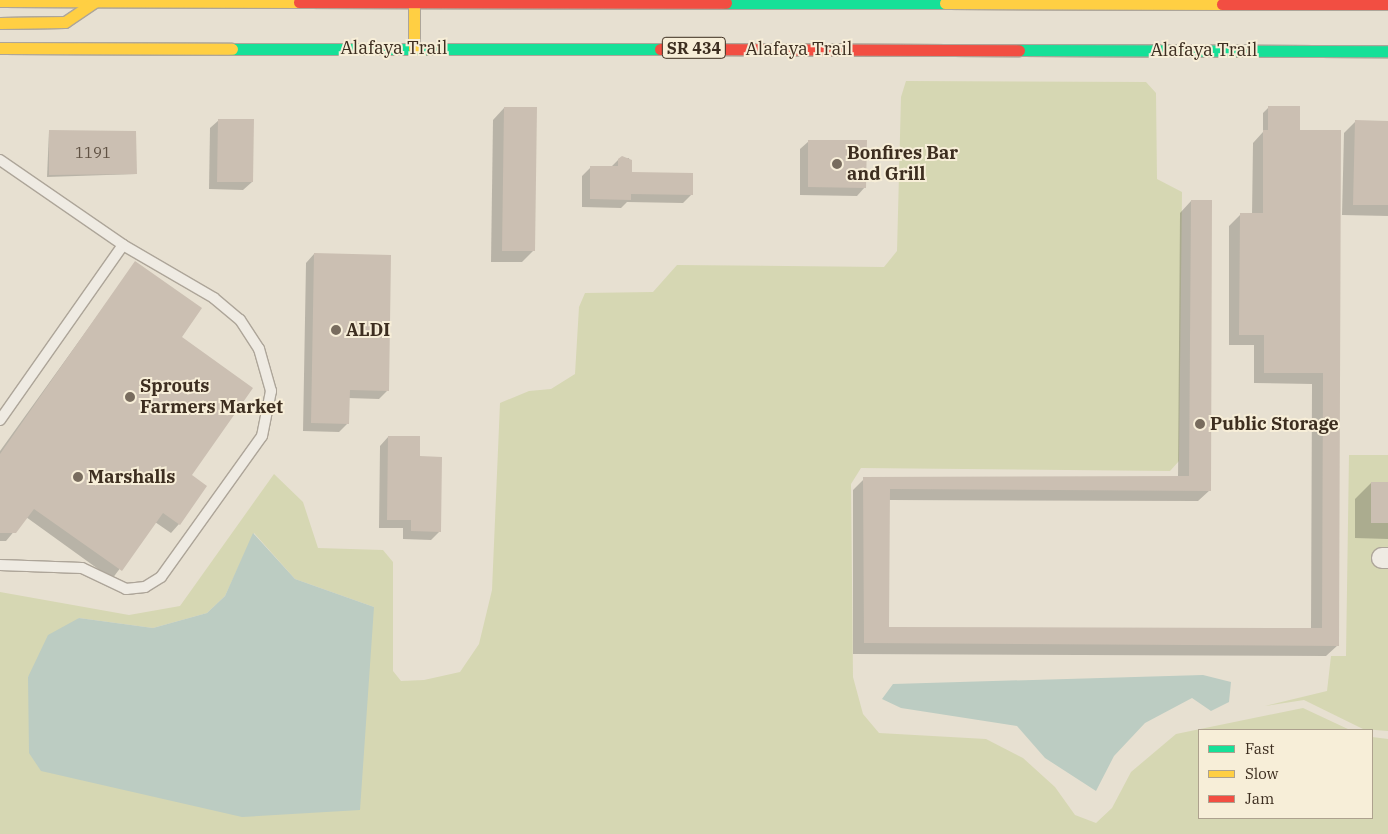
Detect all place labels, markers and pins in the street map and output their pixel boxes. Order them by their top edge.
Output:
place label: Bonfires Bar and Grill [847,143,958,186]
marker: Bonfires Bar and Grill [831,158,843,170]
place label: ALDI [346,319,390,341]
marker: ALDI [330,324,342,336]
place label: Sprouts Farmers Market [140,376,283,418]
marker: Sprouts Farmers Market [124,391,136,403]
place label: Public Storage [1210,413,1339,435]
marker: Public Storage [1194,418,1206,430]
place label: Marshalls [88,466,175,488]
marker: Marshalls [72,471,84,483]

